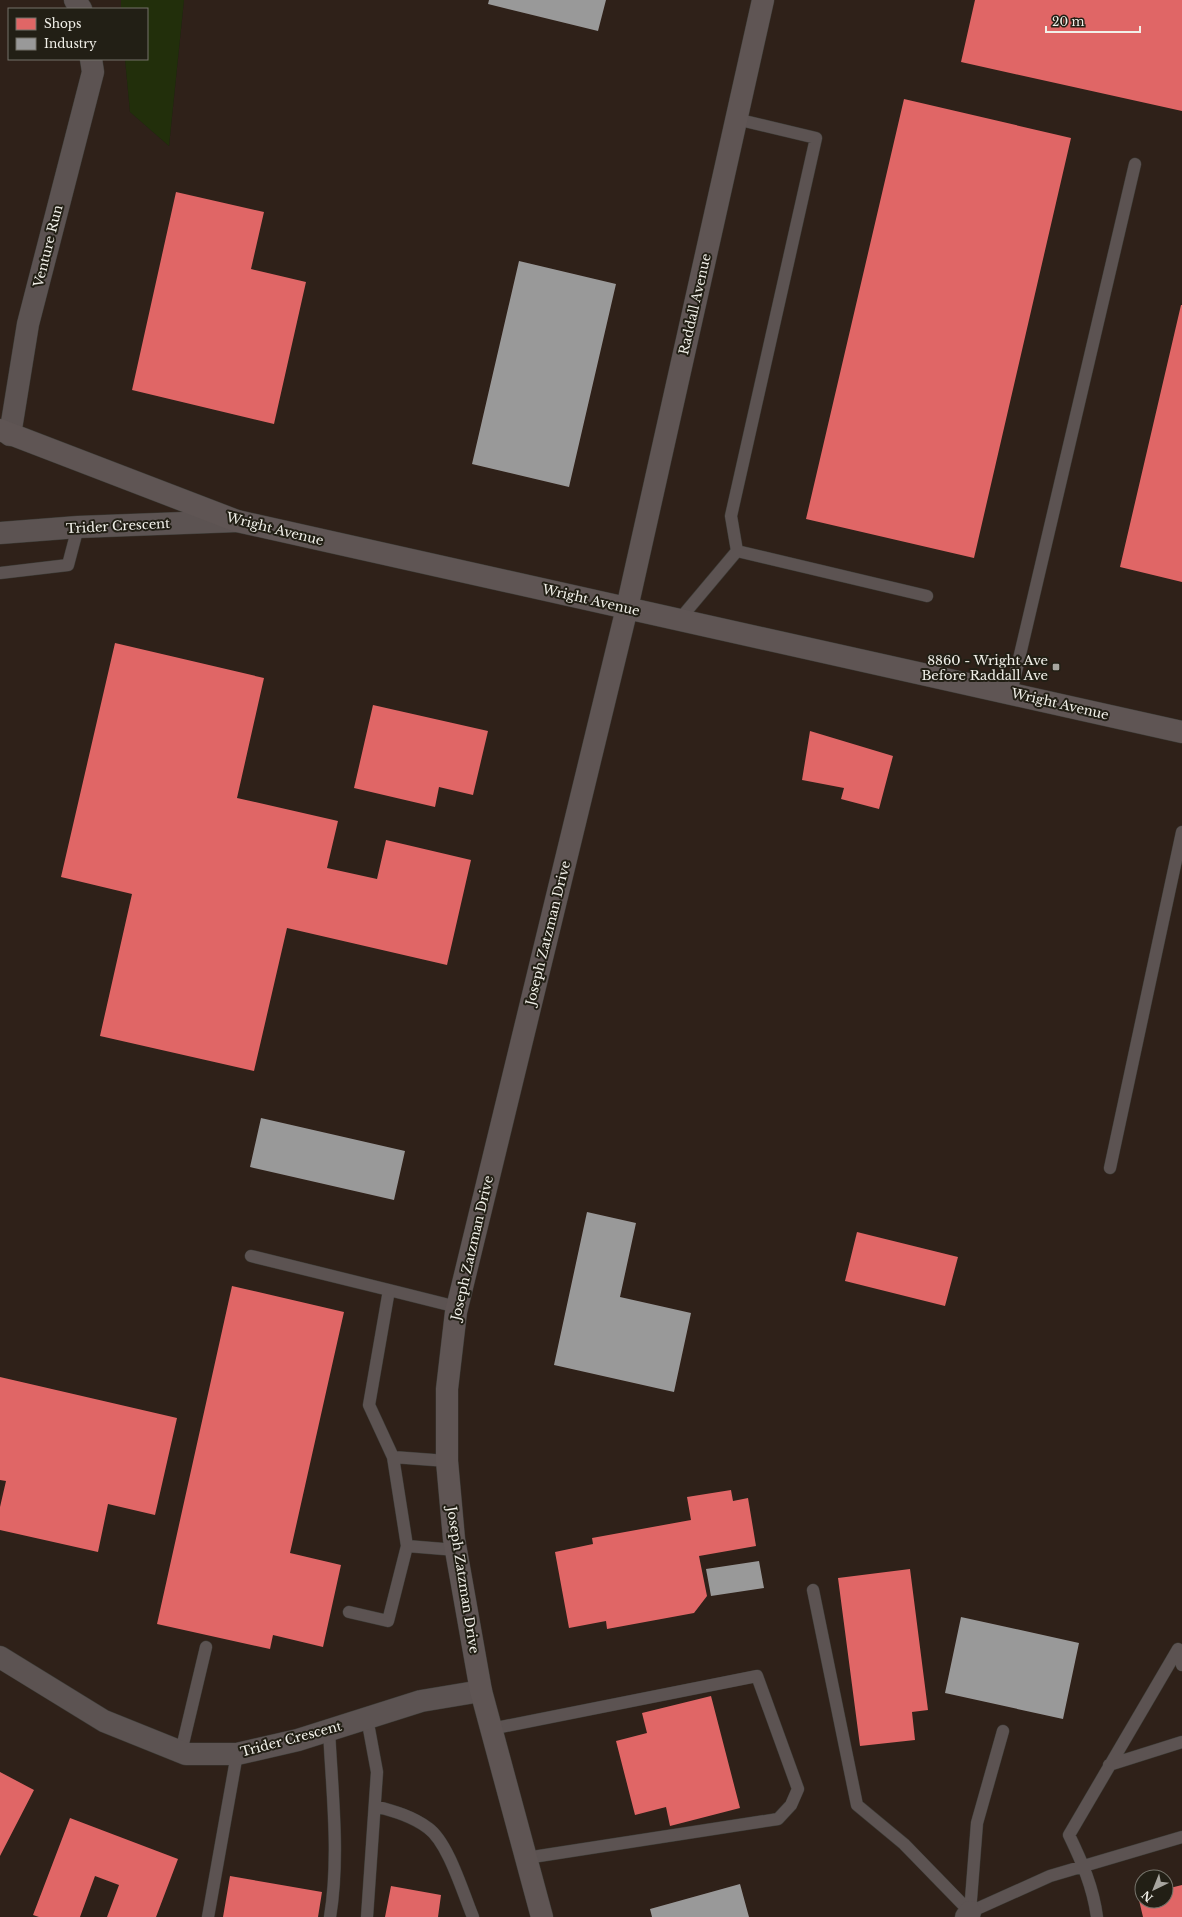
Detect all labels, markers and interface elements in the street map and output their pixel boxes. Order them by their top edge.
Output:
legend [8,8,148,60]
scale bar [1046,8,1140,34]
text: 20 m [1052,14,1084,29]
text: Shops [44,16,81,31]
text: Industry [44,36,97,51]
street label: Venture Run [29,203,66,290]
street label: Raddall Avenue [675,252,715,356]
street label: Wright Avenue [224,508,325,549]
street label: Trider Crescent [66,515,170,537]
street label: Wright Avenue [540,580,641,619]
place label: 8860 - Wright Ave Before Raddall Ave [921,652,1048,684]
marker: 8860 - Wright Ave Before Raddall Ave [1051,662,1061,672]
street label: Wright Avenue [1009,684,1110,723]
street label: Joseph Zatzman Drive [521,859,574,1009]
street label: Joseph Zatzman Drive [447,1174,497,1324]
street label: Joseph Zatzman Drive [443,1503,483,1655]
street label: Trider Crescent [239,1717,344,1761]
north arrow [1134,1869,1174,1909]
text: N [1138,1887,1156,1905]

